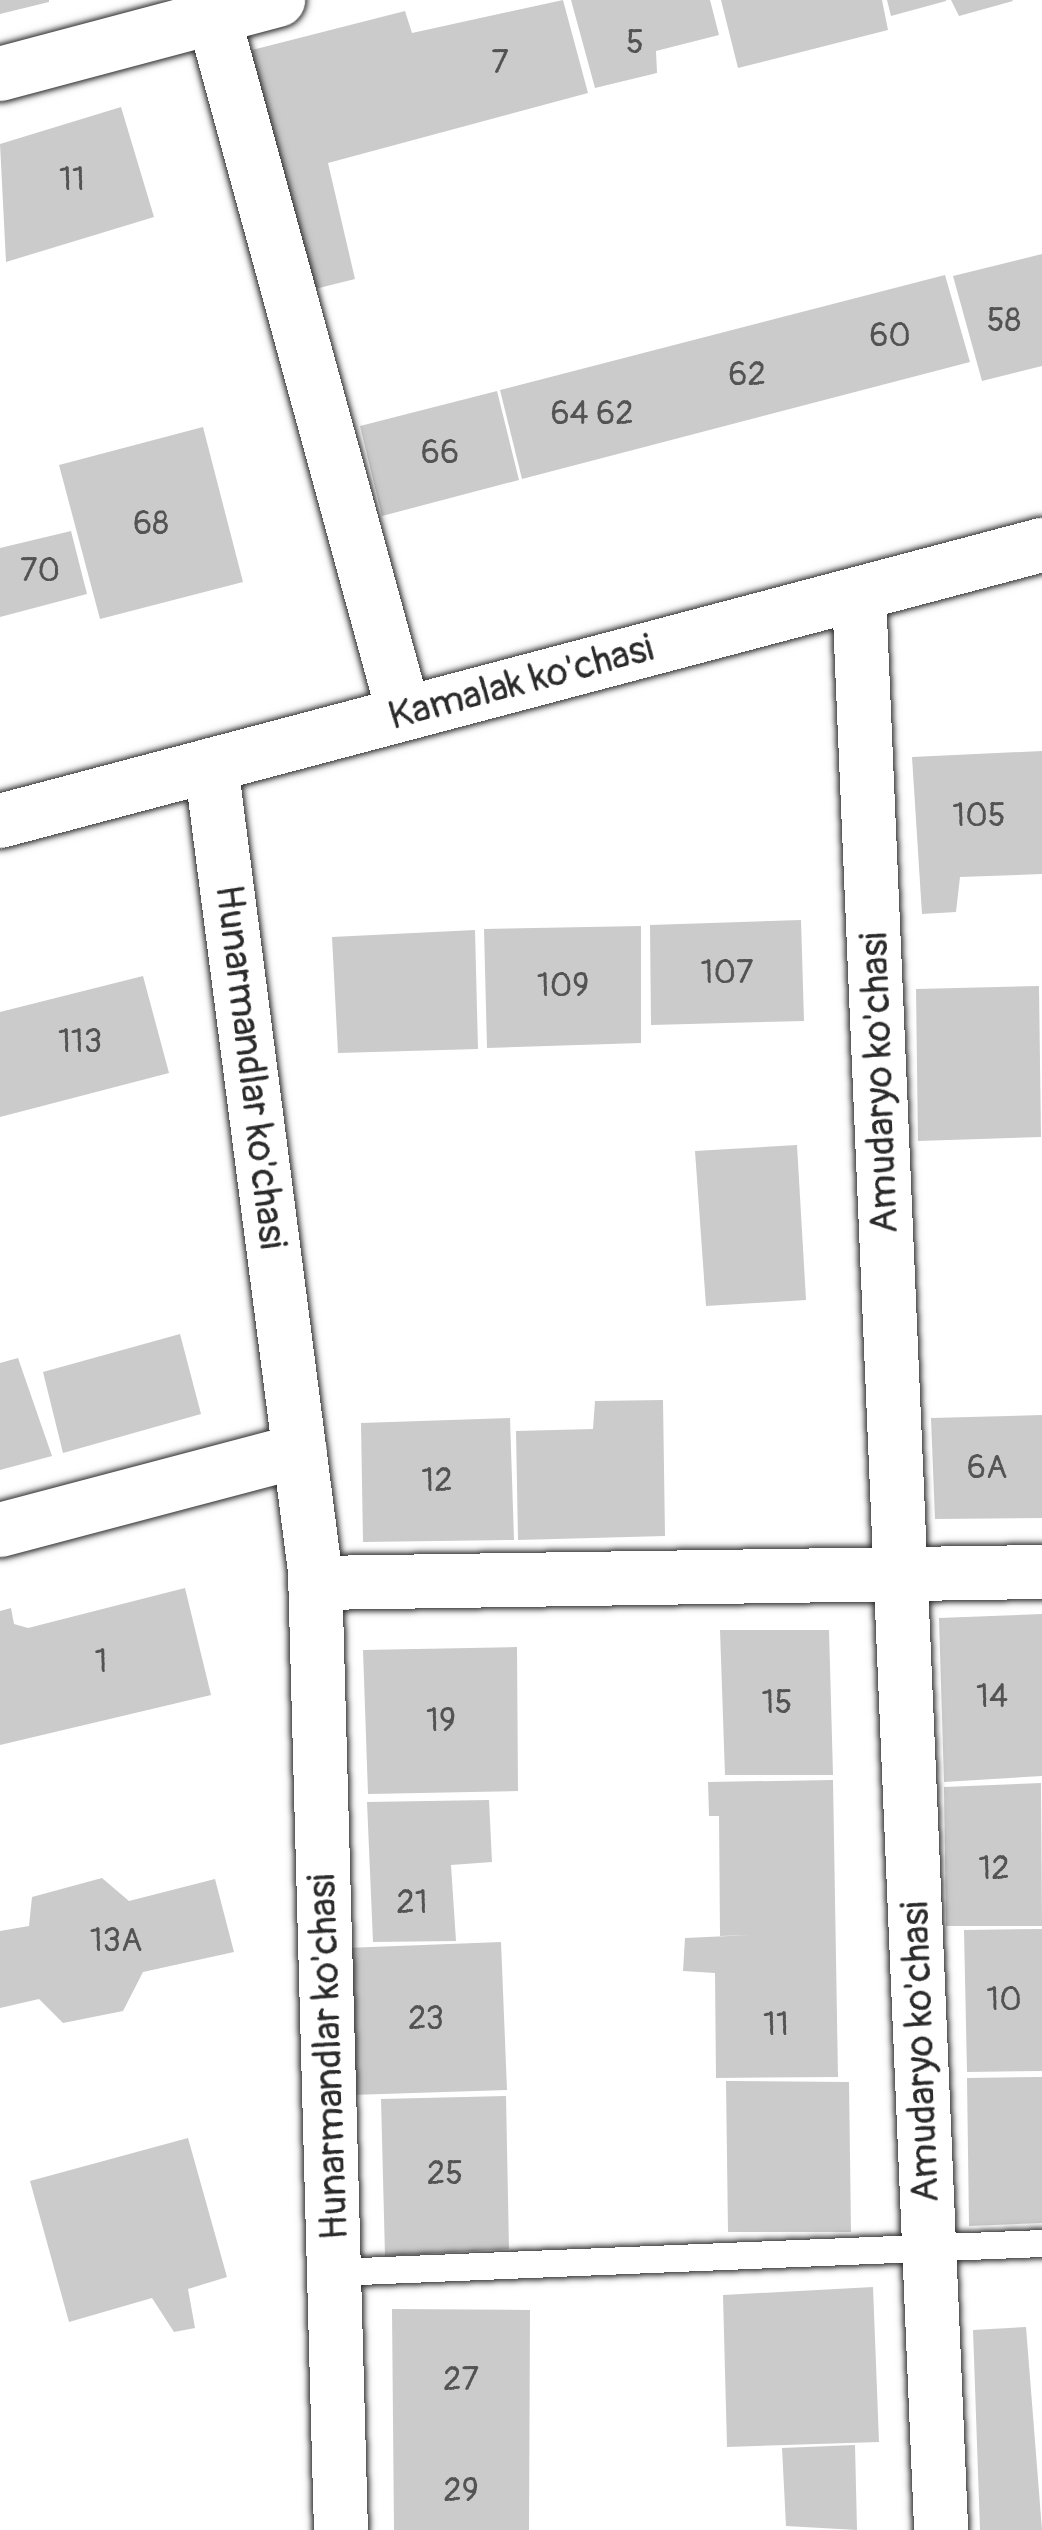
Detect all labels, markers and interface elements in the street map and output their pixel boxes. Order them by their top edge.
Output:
house number: 5 [626,23,644,63]
house number: 7 [491,43,509,83]
house number: 11 [59,160,85,200]
house number: 58 [987,301,1021,341]
house number: 60 [869,316,911,356]
house number: 62 [728,355,766,395]
house number: 64 62 [550,394,634,434]
house number: 66 [421,433,459,473]
house number: 68 [133,504,169,544]
house number: 70 [20,551,60,591]
street label: Kamalak ko'chasi [384,625,658,741]
house number: 105 [952,796,1006,836]
street label: Hunarmandlar ko'chasi [204,882,296,1252]
street label: Amudaryo ko'chasi [851,932,909,1234]
house number: 107 [701,953,753,993]
house number: 109 [537,966,589,1006]
house number: 113 [58,1022,102,1062]
house number: 6A [967,1448,1007,1488]
house number: 12 [421,1461,453,1501]
house number: 1 [95,1642,107,1682]
house number: 14 [976,1677,1008,1717]
house number: 15 [762,1683,792,1723]
house number: 19 [426,1701,456,1741]
house number: 12 [978,1849,1010,1889]
street label: Hunarmandlar ko'chasi [299,1873,359,2241]
house number: 21 [396,1883,428,1923]
street label: Amudaryo ko'chasi [892,1901,950,2203]
house number: 13A [90,1921,142,1961]
house number: 10 [986,1980,1022,2020]
house number: 23 [408,1999,444,2039]
house number: 11 [763,2005,789,2045]
house number: 25 [427,2154,463,2194]
house number: 27 [443,2360,479,2400]
house number: 29 [443,2471,479,2511]

